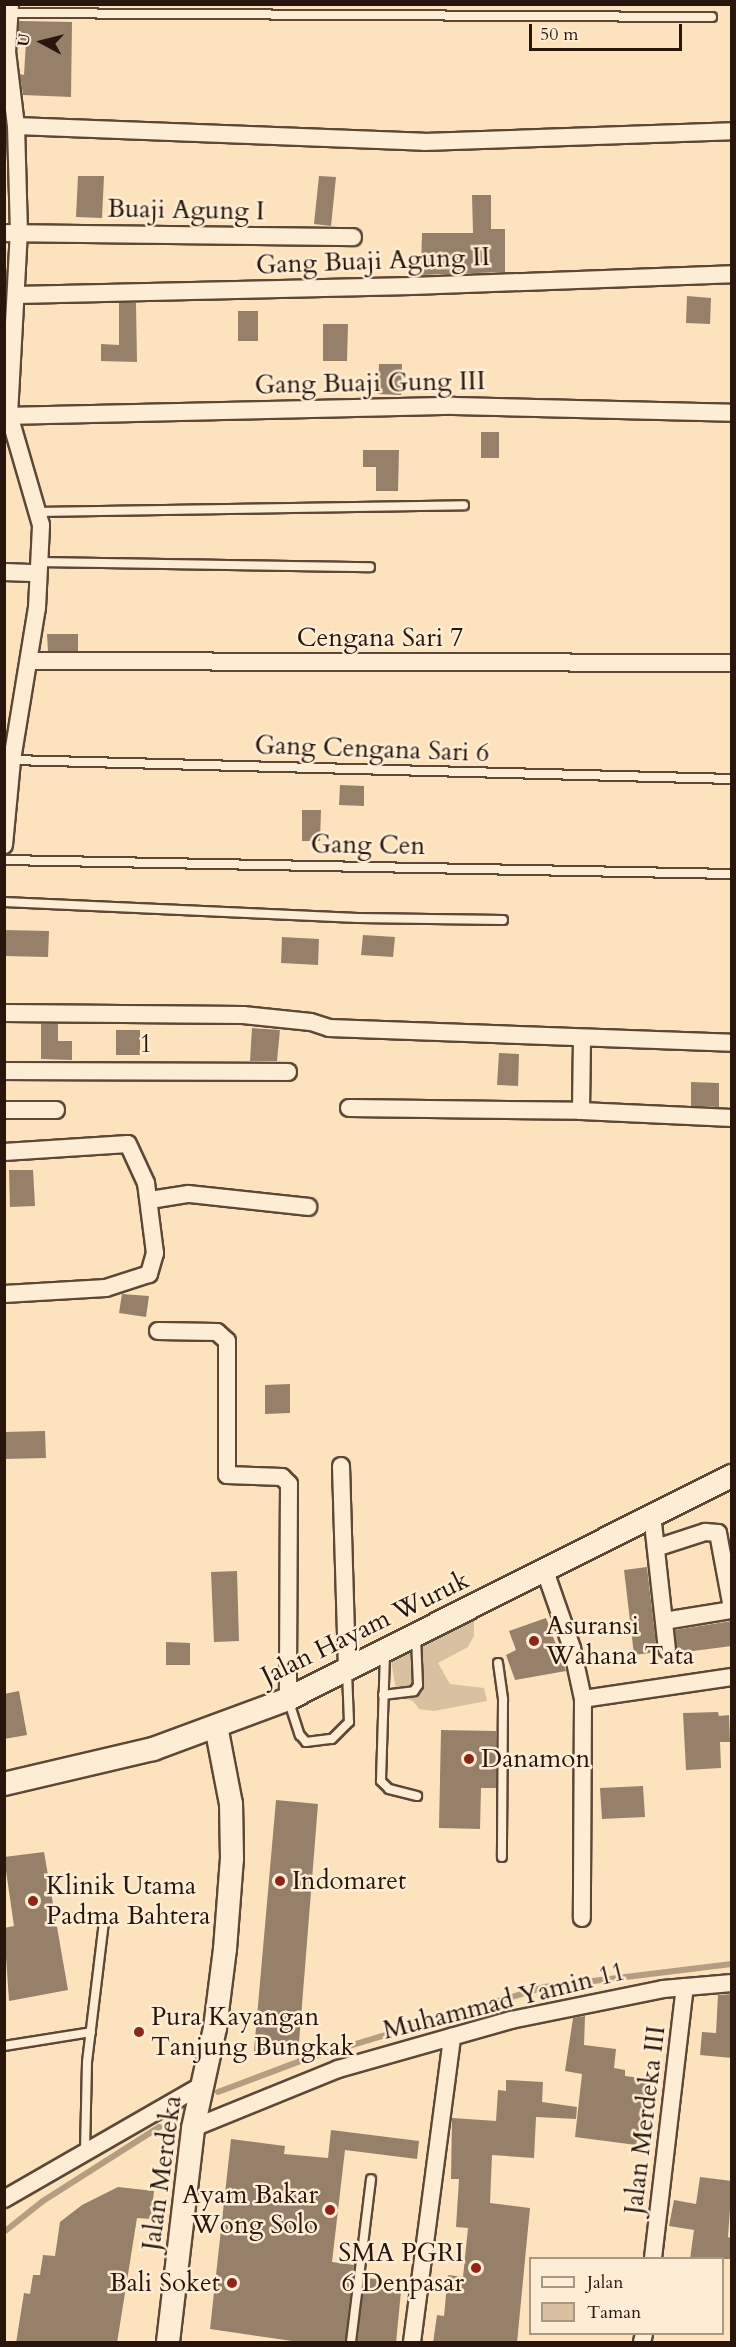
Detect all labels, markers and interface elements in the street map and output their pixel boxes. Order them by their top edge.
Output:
north arrow [12,12,72,72]
scale bar [532,12,685,50]
text: 50 m [540,22,579,47]
text: U [12,32,36,48]
street label: Buaji Agung I [107,193,265,227]
street label: Gang Buaji Agung II [255,241,491,281]
street label: Gang Buaji Gung III [254,365,486,401]
street label: Cengana Sari 7 [297,622,463,654]
street label: Gang Cengana Sari 6 [254,729,490,769]
street label: Gang Cen [310,828,426,862]
street label: 1 [139,1028,153,1060]
street label: Jalan Hayam Wuruk [256,1564,474,1692]
place label: Asuransi Wahana Tata [546,1610,694,1672]
marker: Asuransi Wahana Tata [527,1634,541,1648]
place label: Danamon [481,1743,590,1775]
marker: Danamon [462,1752,476,1766]
place label: Indomaret [292,1865,406,1897]
place label: Klinik Utama Padma Bahtera [46,1870,211,1931]
marker: Indomaret [273,1874,287,1888]
marker: Klinik Utama Padma Bahtera [24,1892,42,1910]
street label: Muhammad Yamin 11 [380,1956,628,2046]
place label: Pura Kayangan Tanjung Bungkak [151,2001,354,2062]
street label: Jalan Merdeka III [618,2024,672,2216]
marker: Pura Kayangan Tanjung Bungkak [132,2025,146,2039]
street label: Jalan Merdeka [136,2093,188,2253]
place label: Ayam Bakar Wong Solo [182,2179,318,2240]
marker: Ayam Bakar Wong Solo [323,2203,337,2217]
place label: SMA PGRI 6 Denpasar [338,2237,464,2298]
legend [529,2257,724,2335]
marker: SMA PGRI 6 Denpasar [469,2261,483,2275]
place label: Bali Soket [109,2267,220,2299]
text: Jalan [587,2270,623,2295]
marker: Bali Soket [225,2276,239,2290]
text: Taman [587,2300,641,2325]

